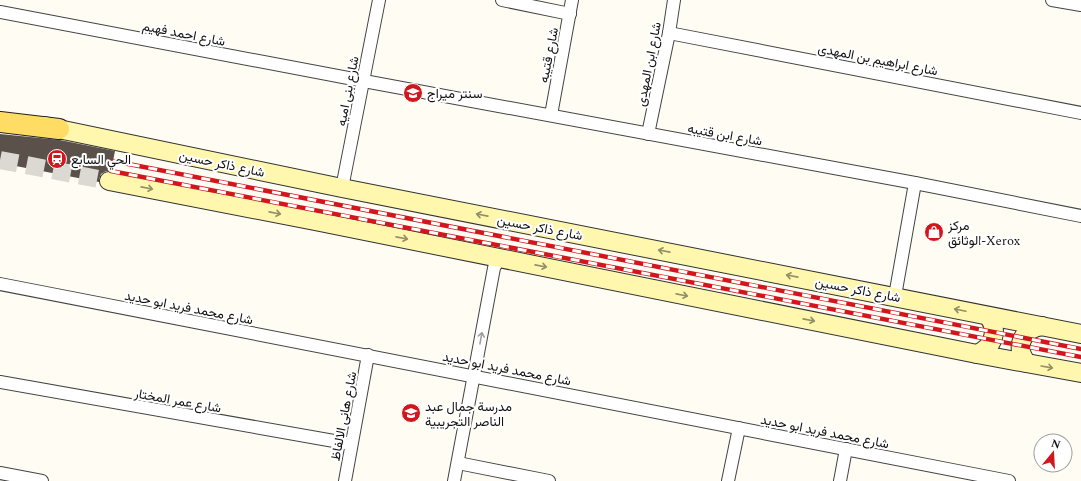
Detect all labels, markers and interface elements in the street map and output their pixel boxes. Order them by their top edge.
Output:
street label: شارع احمد فهيم [141,16,227,52]
street label: شارع ابن المهدى [631,20,667,108]
street label: شارع قتيبه [534,26,564,85]
street label: شارع ابراهيم بن المهدى [816,39,940,81]
street label: شارع بنى اميه [331,55,365,128]
school or university icon: سنتر ميراج [402,82,424,104]
place label: سنتر ميراج [427,84,483,104]
street label: شارع ابن قتيبه [686,119,764,151]
street label: شارع ذاكر حسين [177,145,266,183]
station icon: الحي السابع [46,148,68,170]
place label: الحي السابع [71,150,131,170]
one-way arrow [140,185,153,193]
one-way arrow [268,209,281,217]
street label: شارع ذاكر حسين [495,210,584,246]
one-way arrow [475,211,488,219]
place label: مركز الوثائق-Xerox [947,216,1021,251]
shop icon: مركز الوثائق-Xerox [923,221,945,243]
one-way arrow [396,235,409,243]
one-way arrow [658,247,671,255]
one-way arrow [534,263,547,271]
one-way arrow [786,272,799,280]
street label: شارع ذاكر حسين [813,272,902,308]
street label: شارع محمد فريد ابو حديد [123,286,255,330]
one-way arrow [675,291,688,299]
one-way arrow [954,305,967,313]
one-way arrow [803,317,816,325]
one-way arrow [478,332,486,345]
street label: شارع محمد فريد ابو حديد [441,347,573,391]
one-way arrow [1040,363,1053,371]
street label: شارع هانى الالفاظ [325,370,362,463]
street label: شارع عمر المختار [132,383,223,418]
place label: مدرسة جمال عبد الناصر التجريبية [425,397,512,432]
school or university icon: مدرسة جمال عبد الناصر التجريبية [400,402,422,424]
street label: شارع محمد فريد ابو حديد [759,410,891,454]
north arrow [1033,433,1073,473]
text: N [1049,434,1063,453]

